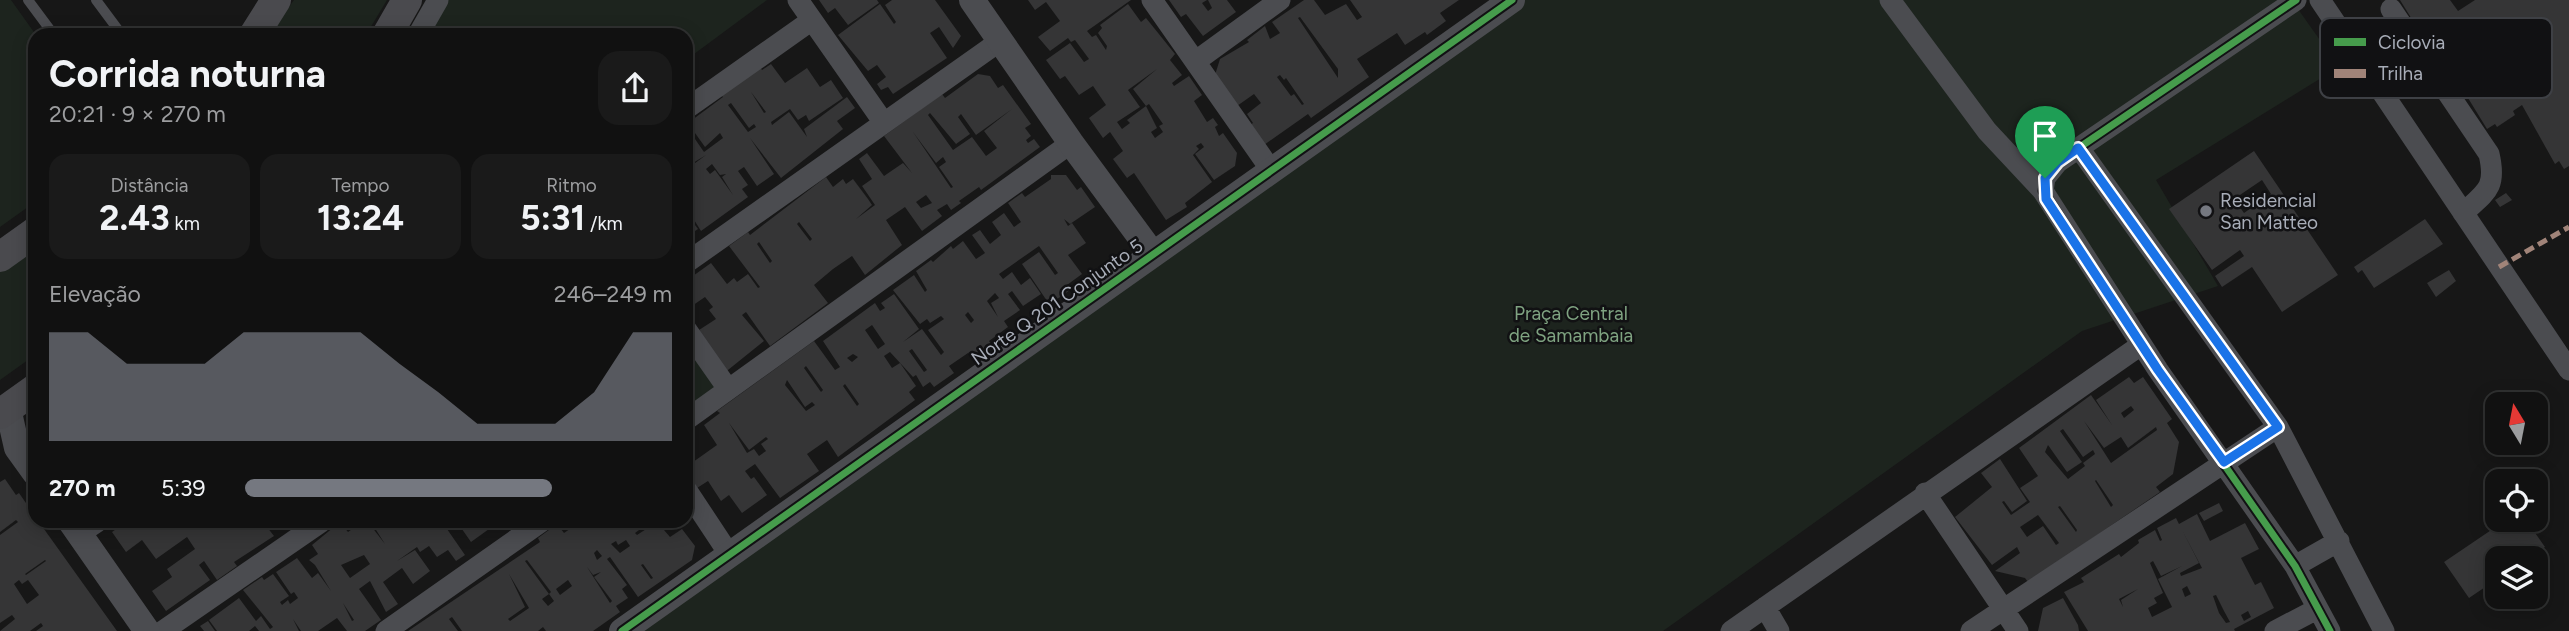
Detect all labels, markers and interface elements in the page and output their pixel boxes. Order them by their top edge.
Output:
legend [2320,18,2552,98]
text: Ciclovia [2378,31,2445,54]
text: Corrida noturna [49,51,326,97]
button: share [598,51,672,125]
text: Trilha [2378,62,2423,85]
text: 20:21 · 9 × 270 m [49,100,226,128]
pin [2015,106,2075,178]
icon: arrive [2026,117,2064,155]
text: Distância [110,174,189,197]
text: Tempo [331,174,390,197]
text: Ritmo [546,174,597,197]
place label: Residencial San Matteo [2220,189,2318,234]
text: 2.43 [99,197,170,239]
text: 13:24 [317,197,404,239]
text: 5:31 [520,197,585,239]
marker: Residencial San Matteo [2198,203,2214,219]
text: km [170,212,200,235]
text: /km [585,212,623,235]
street label: Norte Q 201 Conjunto 5 [967,234,1147,370]
text: Elevação [49,280,141,308]
text: 246–249 m [554,280,672,308]
park label: Praça Central de Samambaia [1509,302,1633,347]
north arrow [2485,392,2548,455]
map controls [2485,392,2548,609]
button: locate [2485,469,2548,532]
text: 270 m [49,474,116,502]
text: 5:39 [161,474,206,502]
button: layers [2485,546,2548,609]

